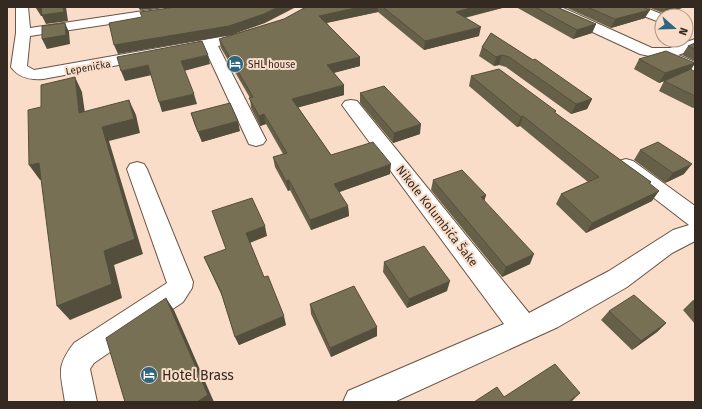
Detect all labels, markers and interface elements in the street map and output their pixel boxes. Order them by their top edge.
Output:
north arrow [654,8,694,48]
text: N [676,26,690,37]
hotel icon: SHL house [225,54,245,74]
street label: Lepenička [65,58,112,78]
place label: SHL house [248,59,296,71]
street label: Nikole Kolumbića Šake [393,162,481,269]
hotel icon: Hotel Brass [139,365,159,385]
place label: Hotel Brass [162,367,234,384]

